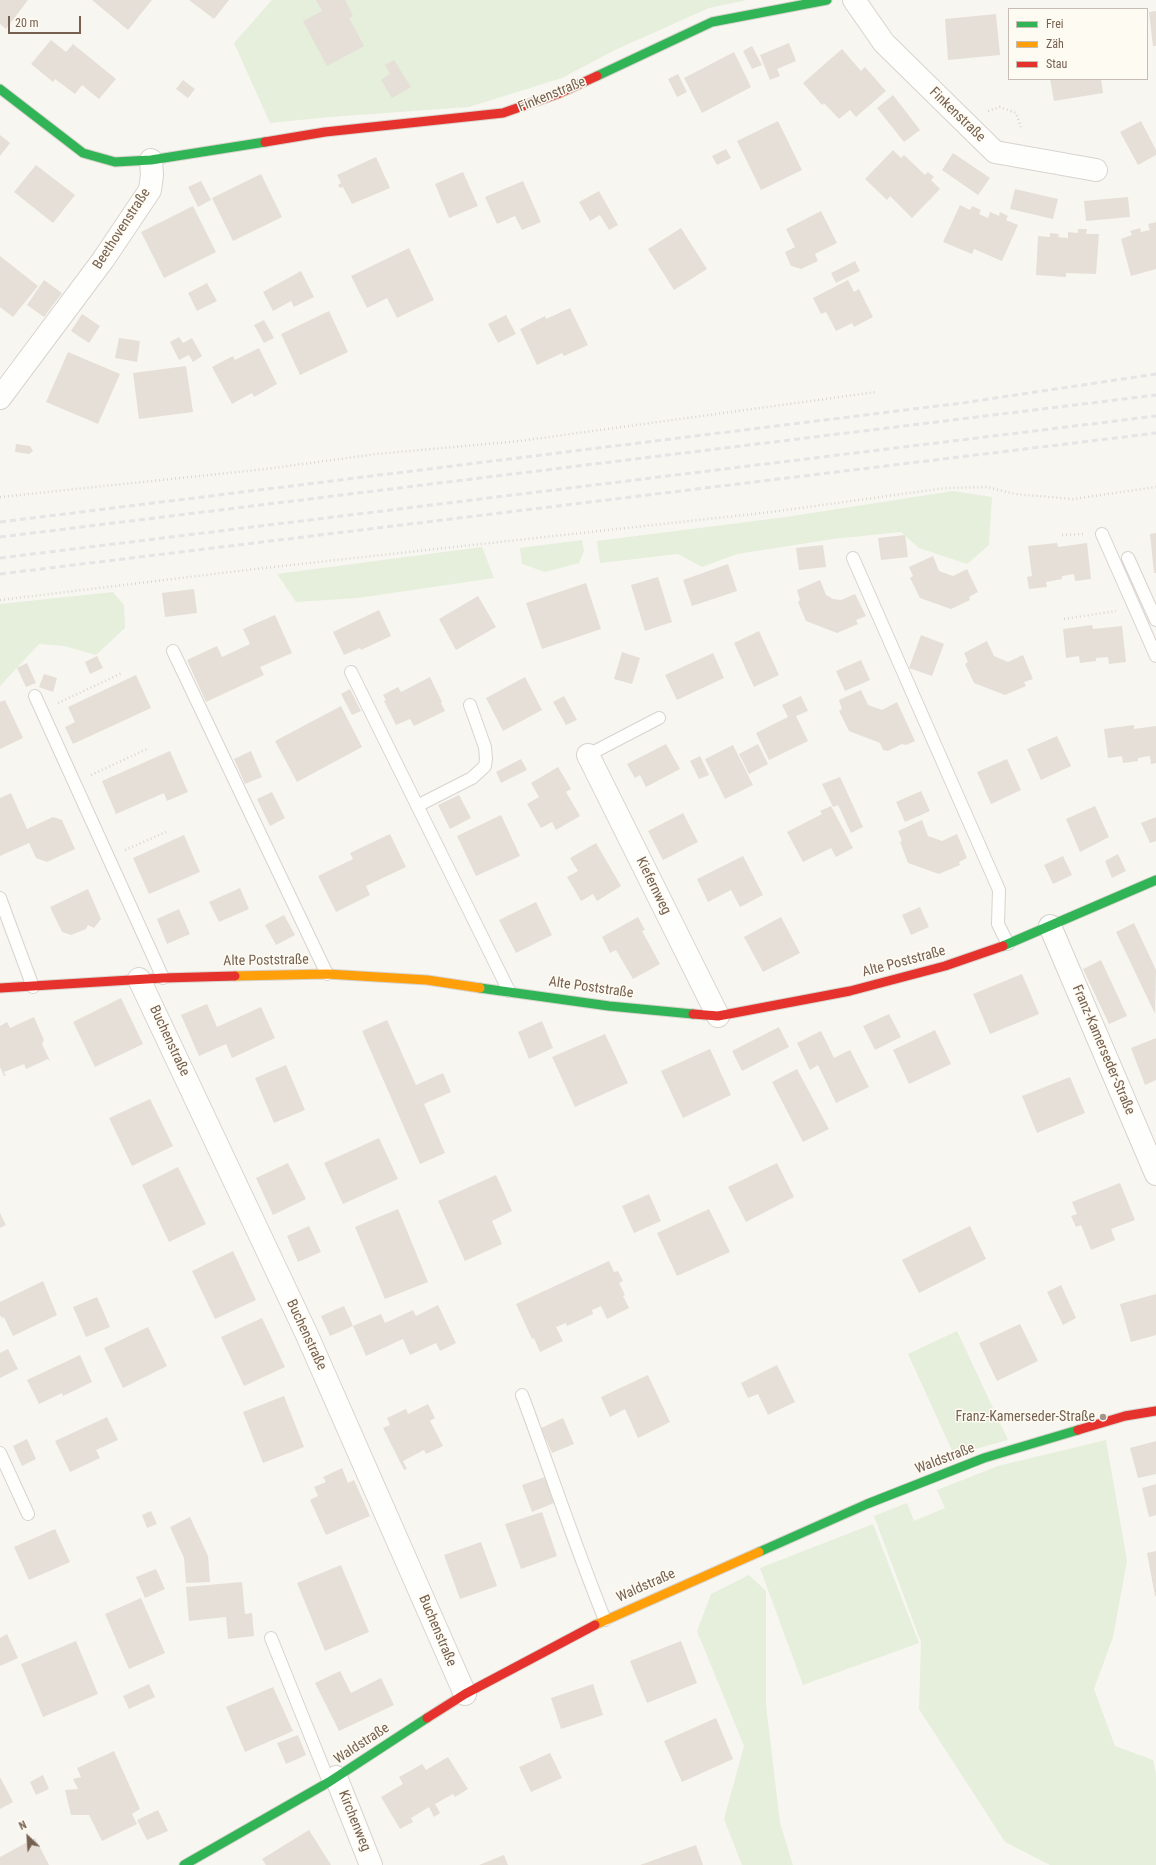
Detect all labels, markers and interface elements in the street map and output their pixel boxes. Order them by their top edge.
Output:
scale bar [10,8,83,34]
legend [1008,8,1148,80]
text: 20 m [15,16,39,30]
text: Frei [1046,17,1064,31]
text: Zäh [1046,37,1064,51]
text: Stau [1046,57,1067,71]
street label: Finkenstraße [516,74,588,116]
street label: Finkenstraße [926,84,988,146]
street label: Beethovenstraße [90,185,154,273]
street label: Kiefernweg [632,855,674,917]
street label: Alte Poststraße [861,943,947,981]
street label: Alte Poststraße [223,952,309,970]
street label: Alte Poststraße [547,974,635,1002]
street label: Franz-Kamerseder-Straße [1068,982,1138,1118]
street label: Buchenstraße [145,1003,193,1079]
street label: Buchenstraße [282,1297,330,1373]
place label: Franz-Kamerseder-Straße [955,1409,1095,1425]
marker: Franz-Kamerseder-Straße [1098,1412,1108,1422]
street label: Waldstraße [913,1440,977,1478]
street label: Waldstraße [614,1566,678,1606]
street label: Buchenstraße [414,1593,460,1669]
street label: Waldstraße [331,1720,393,1768]
street label: Kirchenweg [334,1788,374,1854]
north arrow [8,1817,48,1857]
text: N [17,1818,29,1833]

